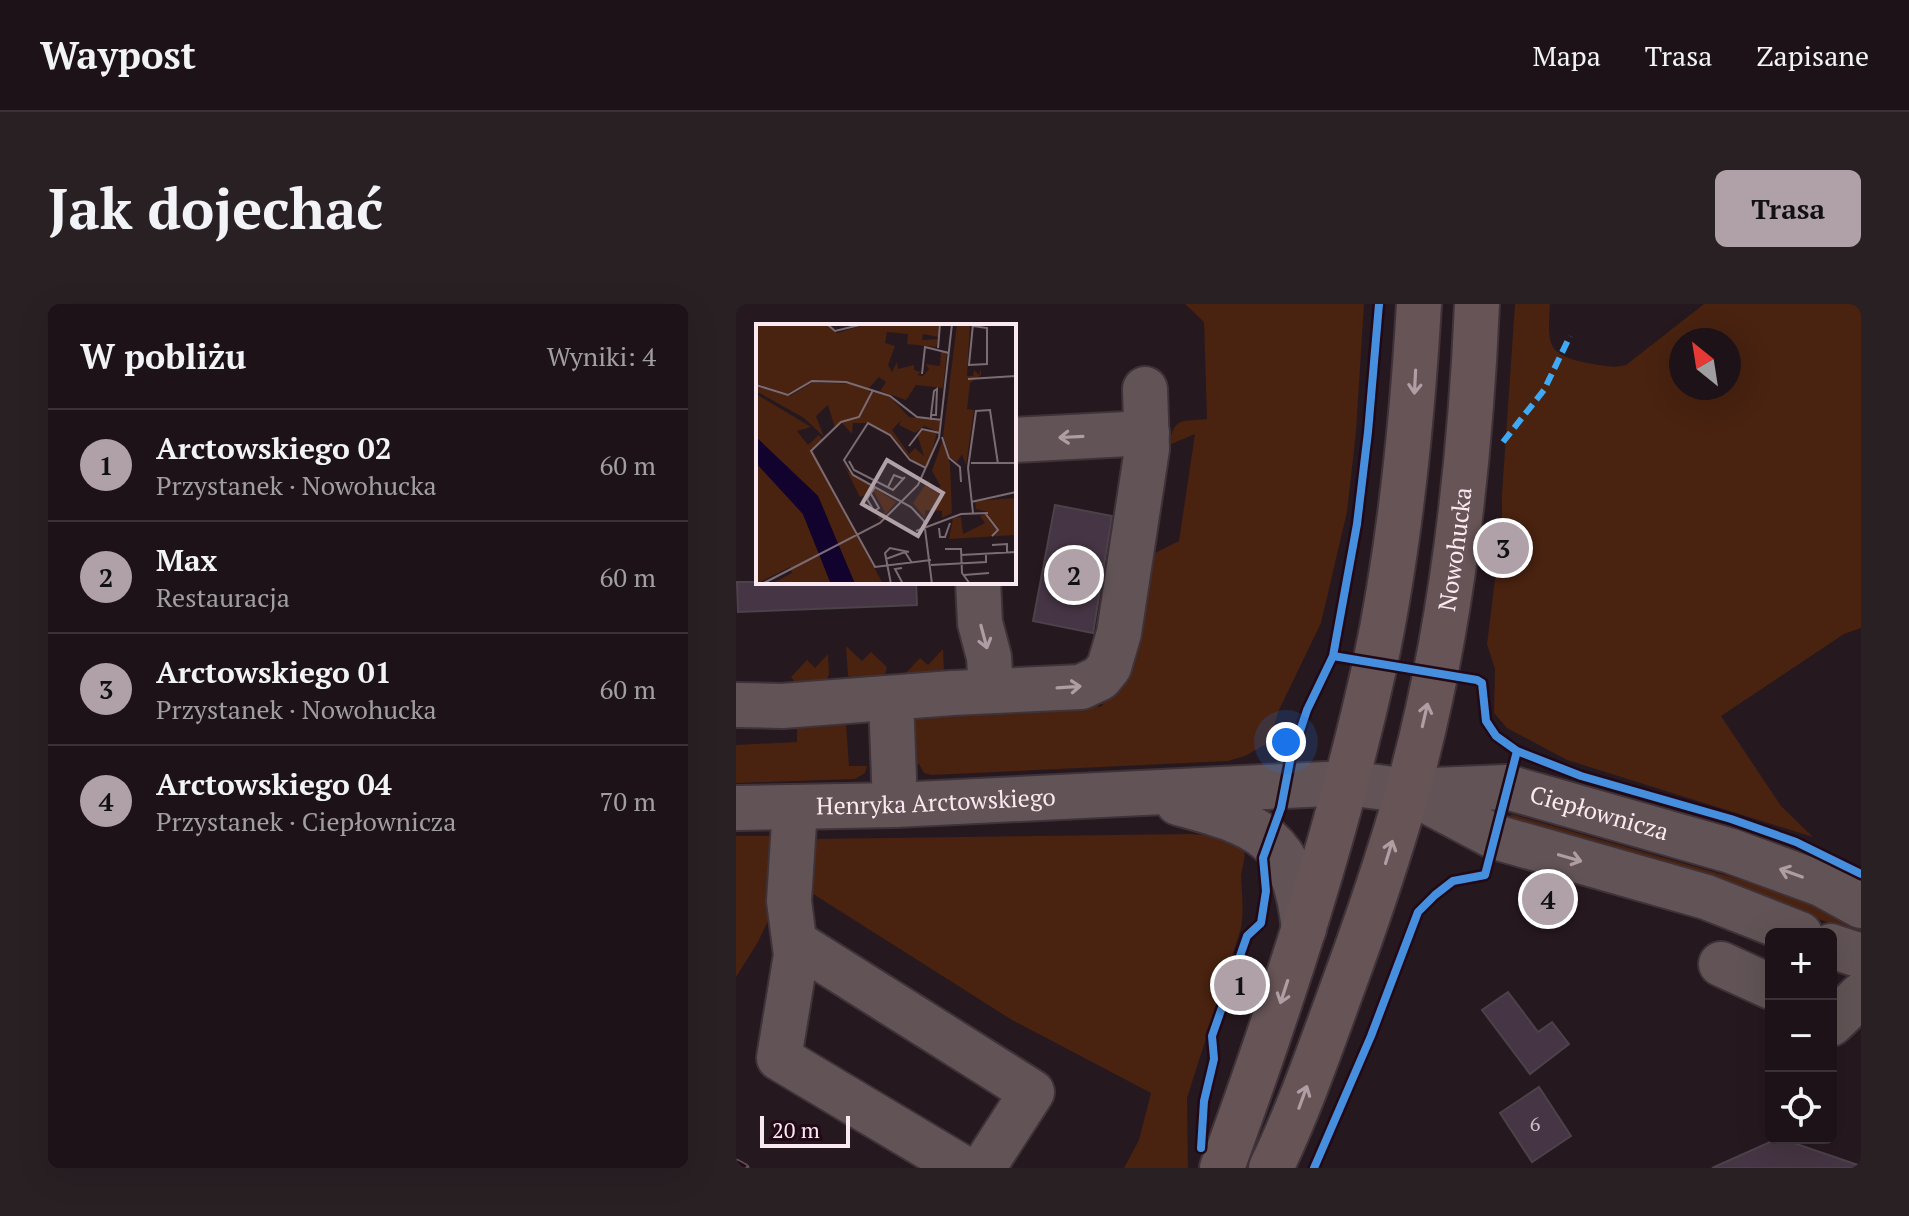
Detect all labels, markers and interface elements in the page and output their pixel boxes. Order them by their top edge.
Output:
text: Waypost [40,30,196,80]
text: Mapa [1532,37,1601,74]
text: Trasa [1645,37,1713,74]
text: Zapisane [1757,37,1869,74]
button: Trasa [1715,170,1861,247]
text: Jak dojechać [48,171,383,245]
inset map [756,324,1016,584]
north arrow [1669,328,1741,400]
text: W pobliżu [80,334,246,379]
text: Wyniki: 4 [547,339,656,373]
one-way arrow [1407,368,1422,395]
text: Arctowskiego 02 [156,428,392,468]
one-way arrow [1058,430,1085,445]
text: 1 [99,448,113,482]
text: 60 m [600,448,656,482]
text: Przystanek · Nowohucka [156,468,437,502]
street label: Nowohucka [1430,486,1478,613]
pin: 3 [1477,518,1529,578]
text: Max [156,540,217,580]
pin: 2 [1048,545,1100,605]
text: 2 [99,560,113,594]
text: 60 m [600,560,656,594]
text: Restauracja [156,580,290,614]
one-way arrow [977,623,992,649]
text: Arctowskiego 01 [156,652,392,692]
text: 3 [99,672,113,706]
text: 60 m [600,672,656,706]
one-way arrow [1055,679,1082,694]
text: Przystanek · Nowohucka [156,692,437,726]
one-way arrow [1418,702,1433,728]
your location [1266,722,1306,762]
text: Arctowskiego 04 [156,764,392,804]
street label: Ciepłownicza [1526,777,1672,847]
street label: Henryka Arctowskiego [816,780,1056,821]
text: 4 [99,784,113,818]
text: 70 m [600,784,656,818]
text: Przystanek · Ciepłownicza [156,804,456,838]
one-way arrow [1382,839,1397,865]
one-way arrow [1557,852,1582,866]
one-way arrow [1779,865,1804,879]
pin: 4 [1522,869,1574,929]
map controls [1765,928,1837,1144]
button: + [1765,928,1837,1000]
pin: 1 [1214,955,1266,1015]
one-way arrow [1275,979,1290,1004]
button: − [1765,1000,1837,1072]
button: locate [1765,1072,1837,1144]
one-way arrow [1297,1085,1311,1110]
house number: 6 [1530,1110,1541,1137]
scale bar [760,1112,850,1148]
text: 20 m [772,1115,820,1144]

